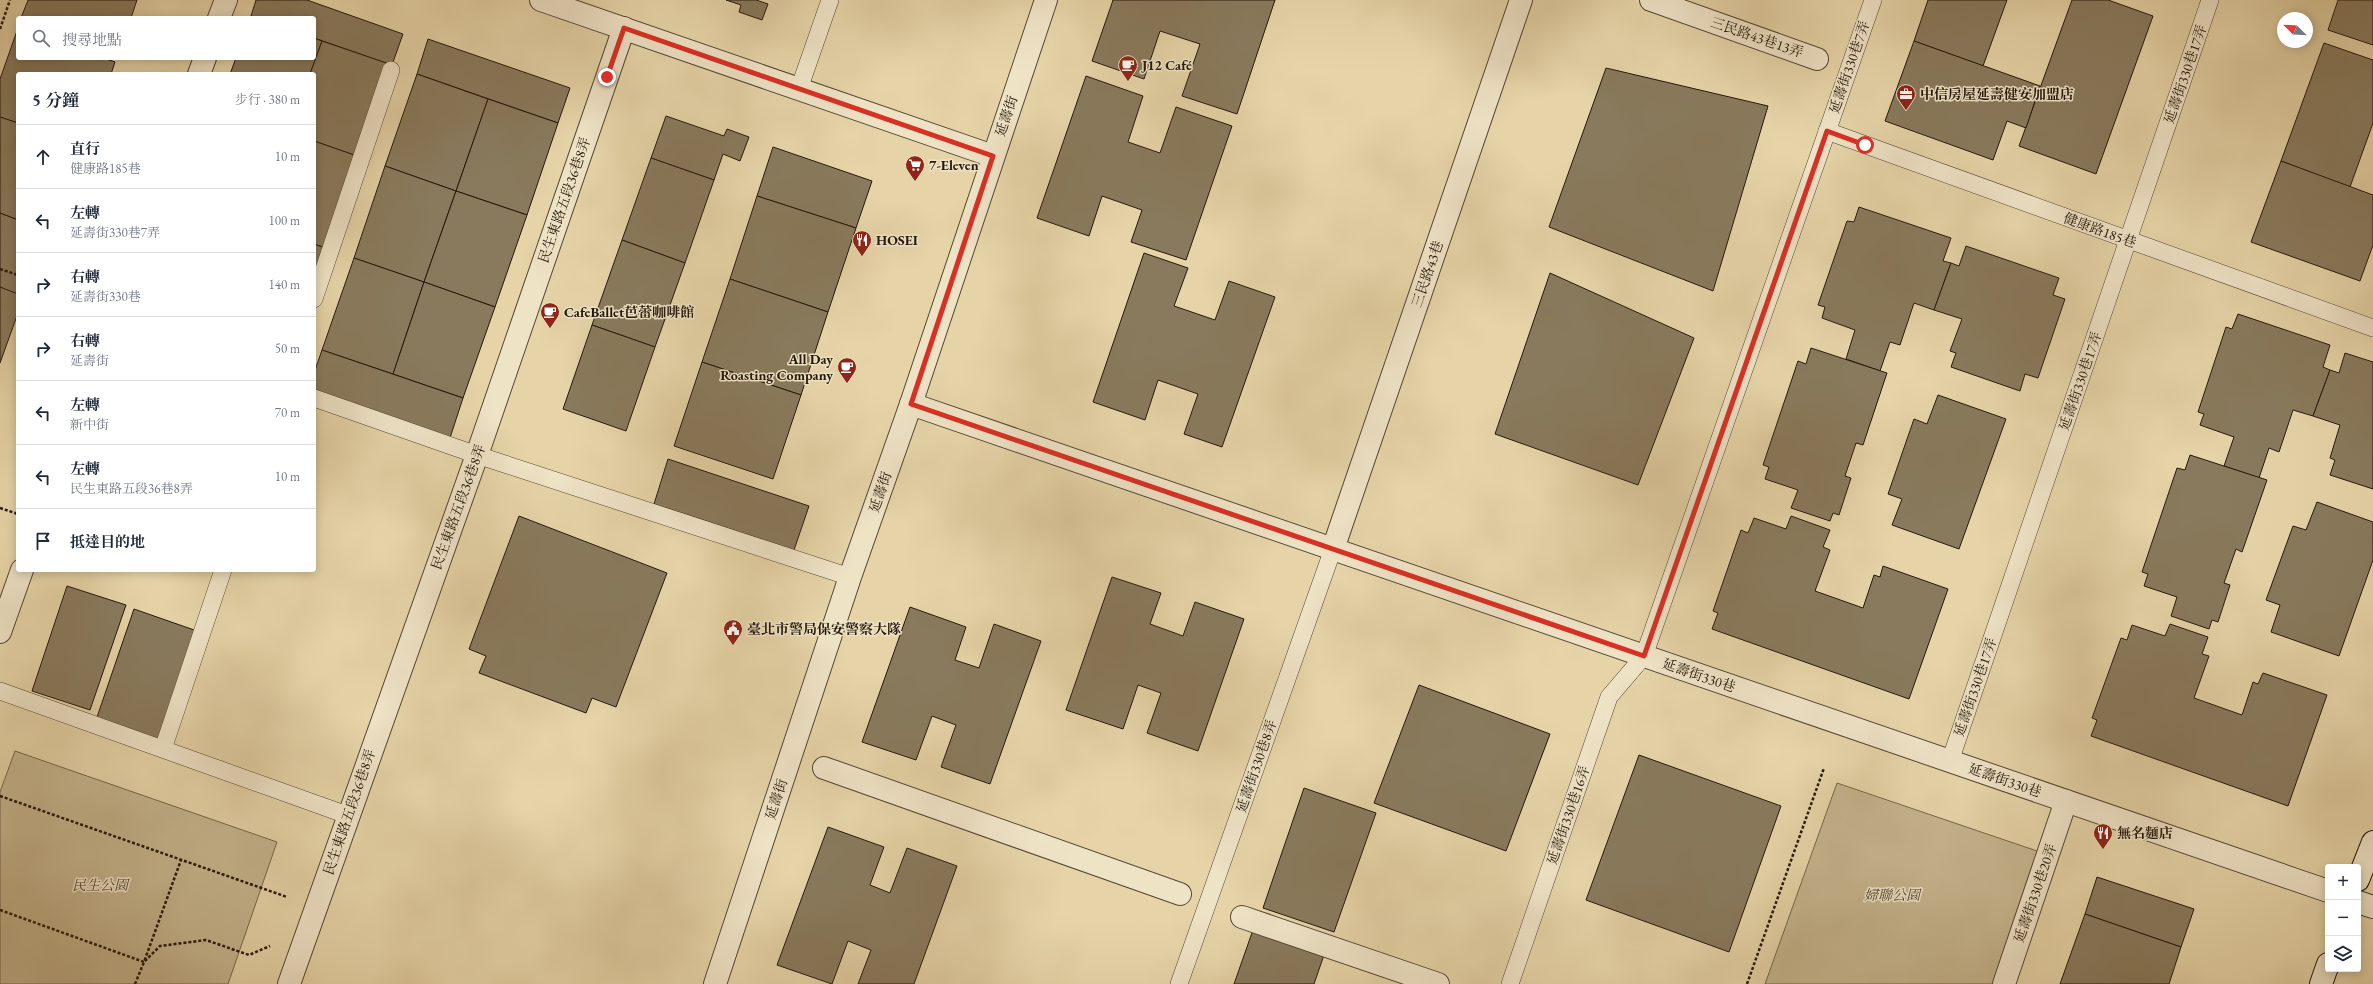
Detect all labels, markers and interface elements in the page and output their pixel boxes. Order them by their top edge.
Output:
north arrow [2277,12,2313,48]
street label: 三民路43巷13弄 [1708,13,1806,61]
search box [16,16,316,60]
street label: 延壽街330巷7弄 [1825,18,1873,116]
street label: 延壽街330巷17弄 [2160,22,2210,126]
icon: search [30,27,52,49]
text: 搜尋地點 [62,30,122,49]
cafe icon: J12 Café [1117,54,1139,82]
place label: J12 Café [1140,56,1192,74]
route end [598,68,616,86]
office icon: 中信房屋延壽健安加盟店 [1895,83,1917,111]
place label: 中信房屋延壽健安加盟店 [1920,85,2074,103]
text: 5 分鐘 [32,89,79,111]
text: 步行 · 380 m [235,91,300,108]
street label: 延壽街 [991,93,1021,139]
street label: 民生東路五段36巷8弄 [534,135,594,265]
route start [1856,136,1874,154]
text: 直行 [70,139,100,158]
icon: ahead [32,146,54,168]
text: 10 m [275,148,300,165]
supermarket icon: 7-Eleven [904,154,926,182]
place label: 7-Eleven [929,156,979,174]
text: 健康路185巷 [70,160,141,177]
text: 左轉 [70,203,100,222]
street label: 健康路185巷 [2061,209,2139,251]
icon: left [32,210,54,232]
text: 100 m [269,212,300,229]
text: 延壽街330巷7弄 [70,224,160,241]
restaurant icon: HOSEI [851,229,873,257]
place label: HOSEI [876,231,918,249]
street label: 三民路43巷 [1407,238,1447,310]
text: 右轉 [70,267,100,286]
icon: right [32,274,54,296]
text: 140 m [269,276,300,293]
text: 延壽街330巷 [70,288,141,305]
cafe icon: CafeBallet芭蕾咖啡館 [539,301,561,329]
place label: CafeBallet芭蕾咖啡館 [564,303,694,321]
street label: 延壽街330巷17弄 [2055,329,2105,433]
text: 右轉 [70,331,100,350]
icon: right [32,338,54,360]
text: 50 m [275,340,300,357]
place label: All Day Roasting Company [720,350,833,384]
text: 延壽街 [70,352,109,369]
cafe icon: All Day Roasting Company [836,356,858,384]
text: 左轉 [70,395,100,414]
icon: left [32,402,54,424]
text: 70 m [275,404,300,421]
text: 新中街 [70,416,109,433]
street label: 民生東路五段36巷8弄 [427,442,489,572]
text: 左轉 [70,459,100,478]
icon: left [32,466,54,488]
text: 10 m [275,468,300,485]
street label: 延壽街 [865,469,895,515]
text: 民生東路五段36巷8弄 [70,480,193,497]
icon: arrive [32,530,54,552]
text: 抵達目的地 [70,532,145,551]
public building icon: 臺北市警局保安警察大隊 [722,618,744,646]
place label: 臺北市警局保安警察大隊 [747,620,901,638]
street label: 延壽街330巷17弄 [1950,635,2000,739]
street label: 延壽街330巷 [1660,654,1738,696]
street label: 延壽街330巷8弄 [1232,717,1280,815]
street label: 民生東路五段36巷8弄 [319,747,379,877]
street label: 延壽街330巷 [1966,759,2044,801]
street label: 延壽街330巷16弄 [1543,763,1593,867]
street label: 延壽街 [761,776,791,822]
restaurant icon: 無名麵店 [2092,822,2114,850]
place label: 無名麵店 [2117,824,2173,842]
street label: 延壽街330巷20弄 [2010,841,2060,945]
map controls [2325,864,2361,972]
button: + [2325,864,2361,900]
park label: 民生公園 [72,876,130,894]
park label: 婦聯公園 [1864,886,1922,904]
button: − [2325,900,2361,936]
button: layers [2325,936,2361,972]

